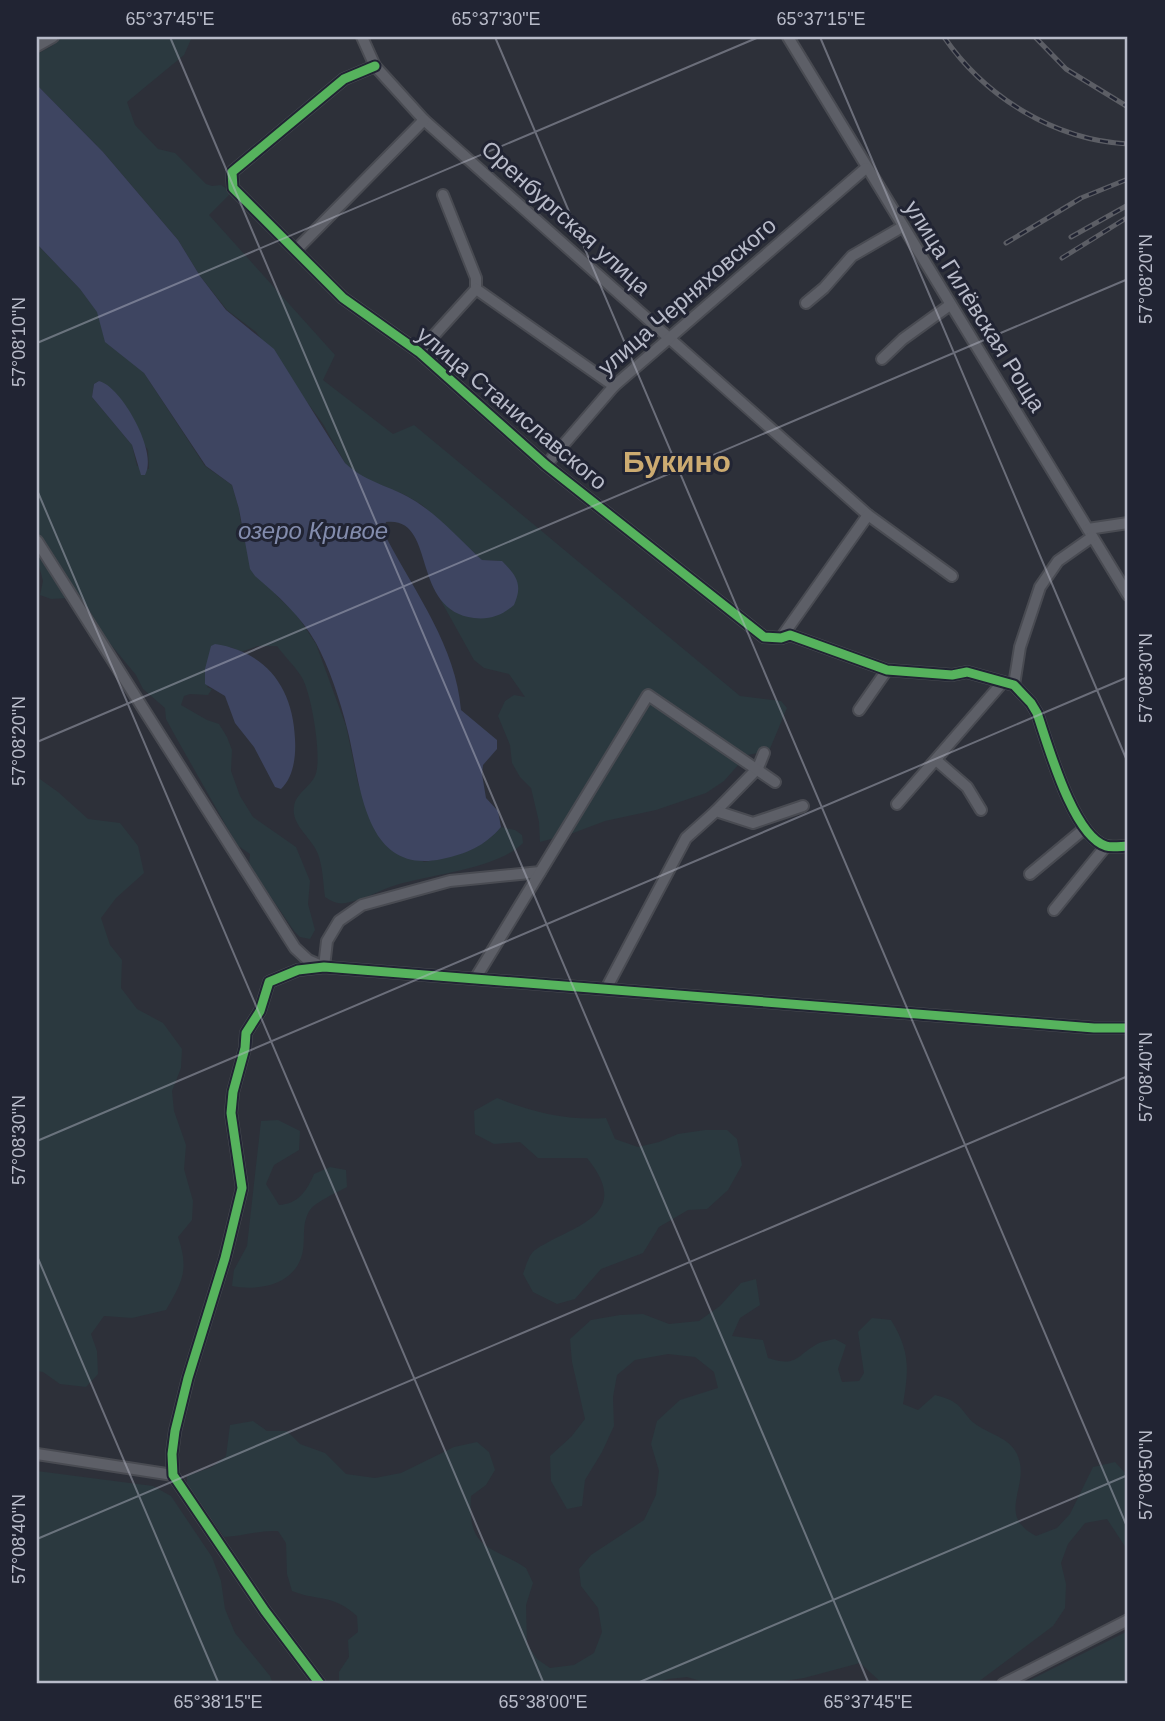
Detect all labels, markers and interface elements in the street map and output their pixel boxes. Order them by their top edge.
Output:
text: 65°37'45"E [125,9,215,29]
text: 65°37'30"E [451,9,541,29]
text: 65°37'15"E [776,9,866,29]
street label: Оренбургская улица [476,136,656,301]
street label: улица Гилёвская Роща [899,196,1051,417]
street label: улица Черняховского [593,212,781,380]
text: 57°08'20"N [1136,234,1156,324]
text: 57°08'10"N [9,297,29,387]
street label: улица Станиславского [412,321,612,495]
district label: Букино [623,445,731,478]
water label: озеро Кривое [238,517,388,544]
text: 57°08'30"N [1136,633,1156,723]
text: 57°08'20"N [9,696,29,786]
text: 57°08'40"N [1136,1032,1156,1122]
text: 57°08'30"N [9,1095,29,1185]
text: 57°08'50"N [1136,1430,1156,1520]
text: 57°08'40"N [9,1494,29,1584]
text: 65°38'15"E [173,1692,263,1712]
text: 65°38'00"E [498,1692,588,1712]
text: 65°37'45"E [823,1692,913,1712]

